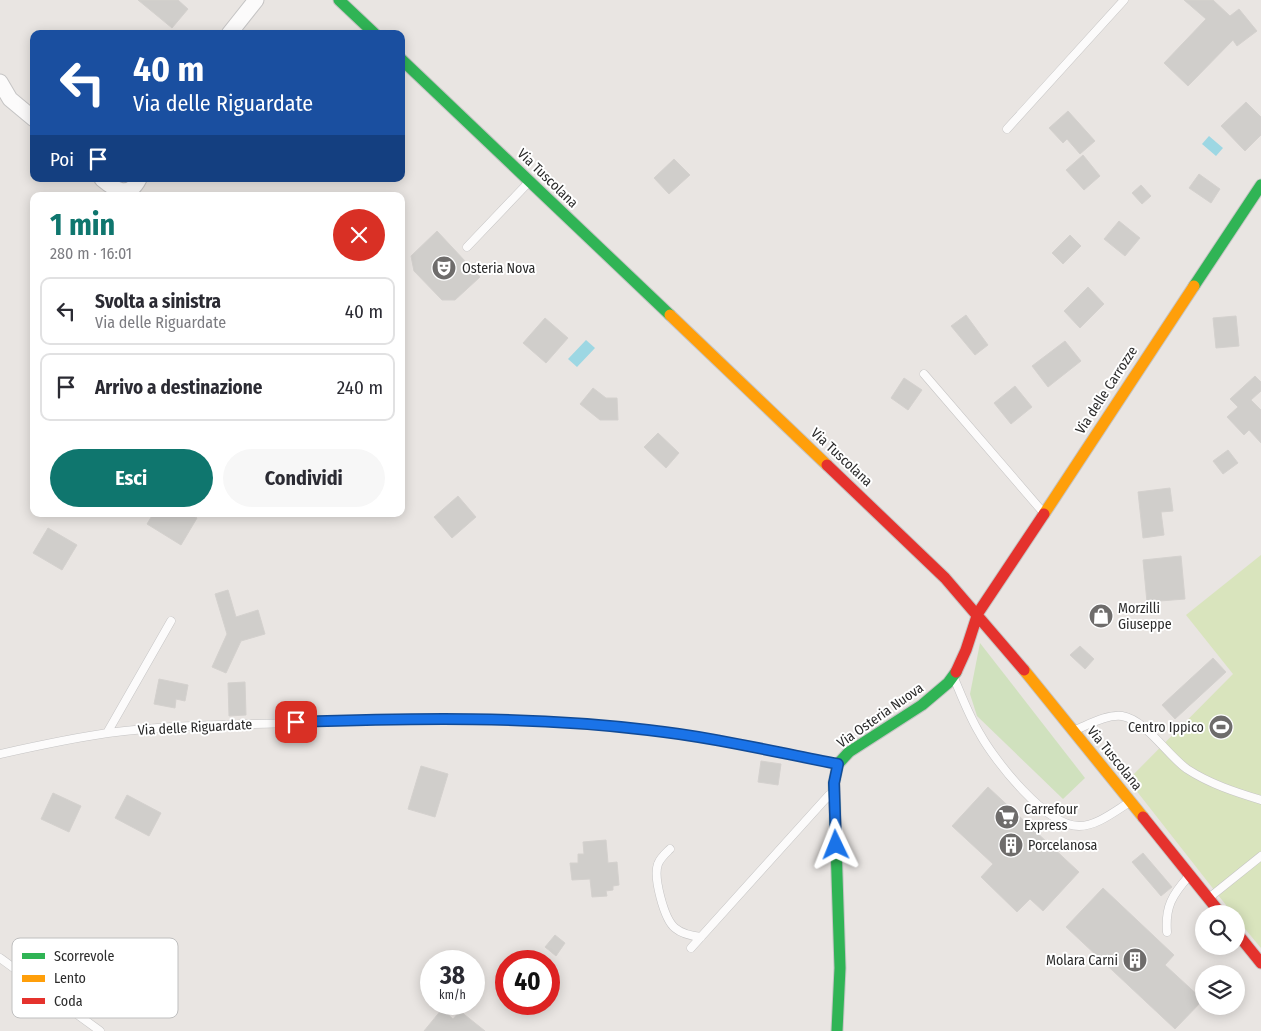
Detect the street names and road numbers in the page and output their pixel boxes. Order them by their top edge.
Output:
street label: Via Tuscolana [514,145,582,212]
street label: Via delle Carrozze [1072,343,1141,437]
street label: Via Tuscolana [807,425,876,490]
street label: Via Osteria Nuova [834,679,927,751]
street label: Via delle Riguardate [137,716,253,739]
street label: Via Tuscolana [1084,723,1146,794]

